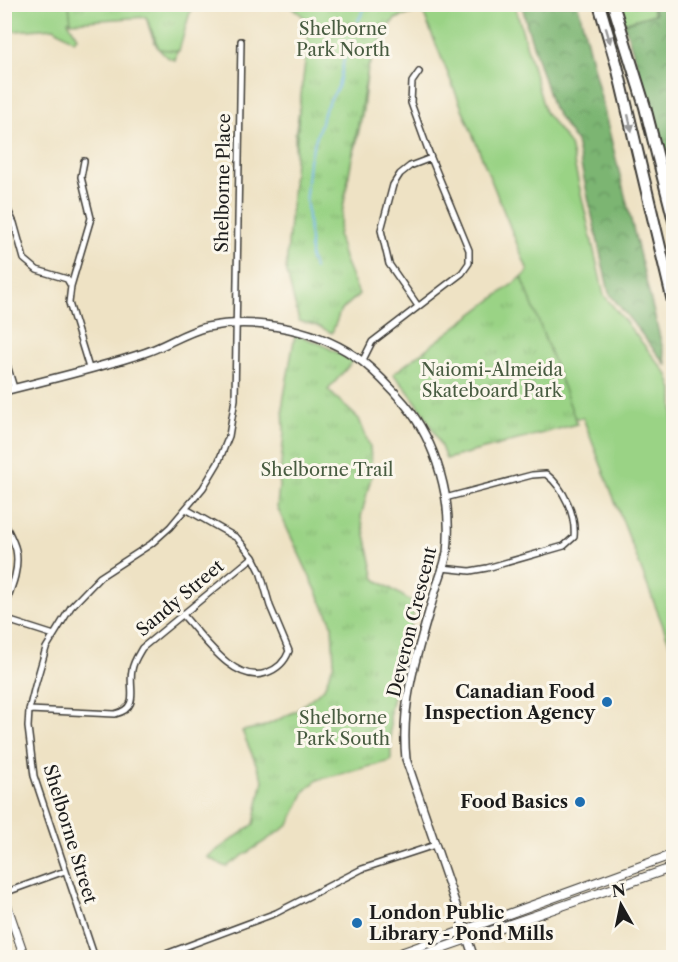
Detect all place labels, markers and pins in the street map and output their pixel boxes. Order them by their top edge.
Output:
place label: Canadian Food Inspection Agency [425,681,596,724]
marker: Canadian Food Inspection Agency [600,695,614,709]
place label: Food Basics [460,791,568,813]
marker: Food Basics [573,795,587,809]
place label: London Public Library - Pond Mills [369,902,554,945]
marker: London Public Library - Pond Mills [350,916,364,930]

